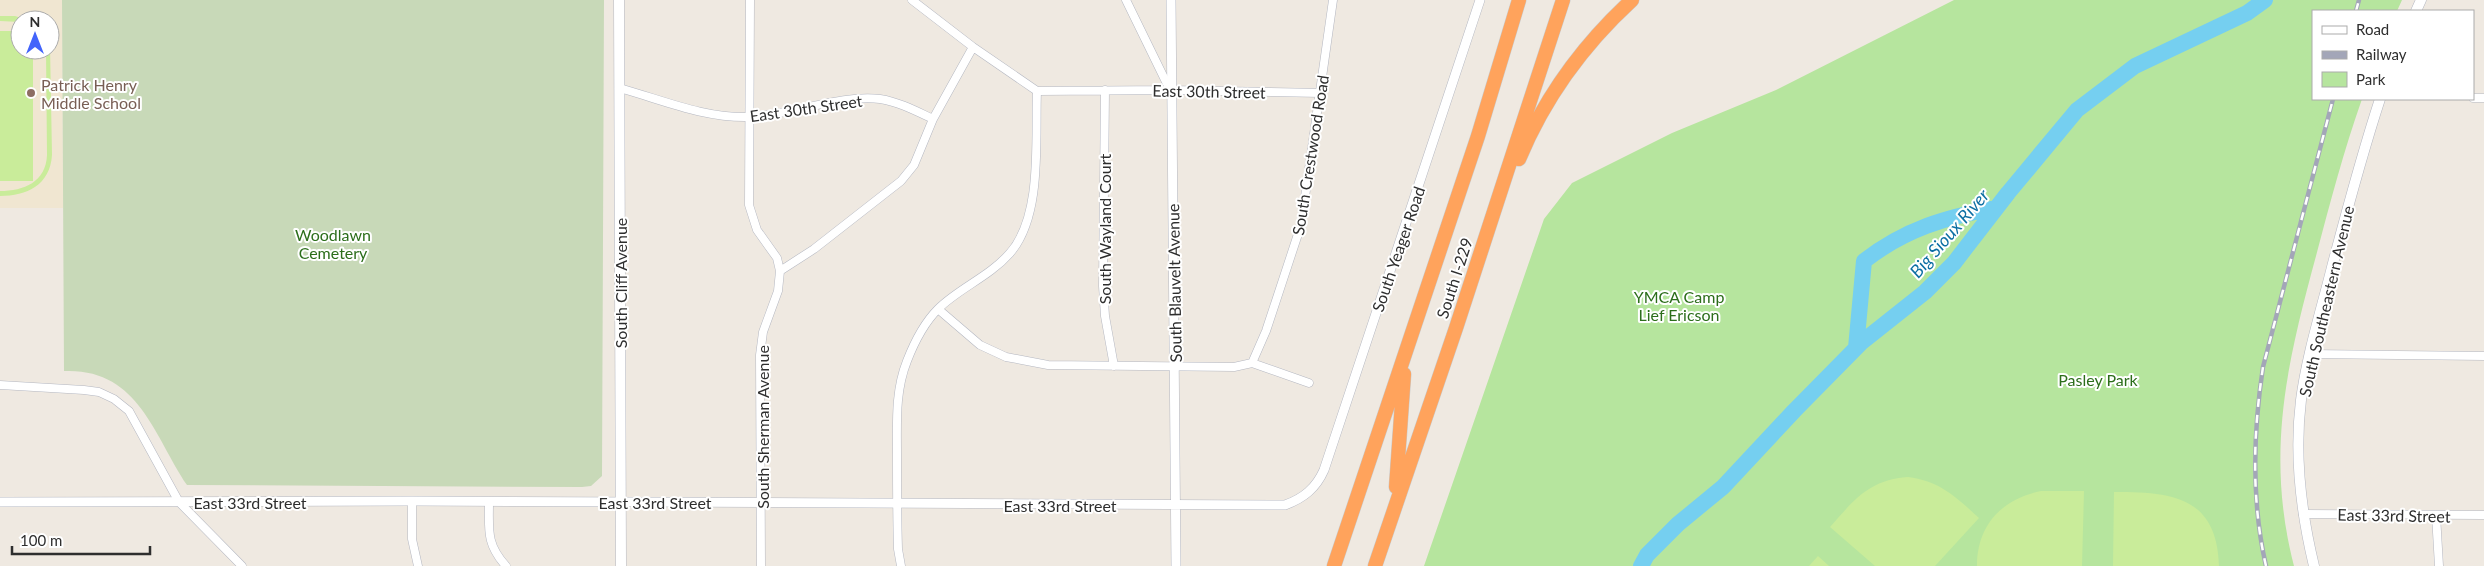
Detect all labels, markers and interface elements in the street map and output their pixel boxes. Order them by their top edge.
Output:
north arrow [10,10,60,60]
legend [2312,10,2474,100]
text: N [30,13,40,30]
text: Road [2356,20,2389,38]
text: Railway [2356,45,2407,63]
text: Park [2356,70,2386,88]
street label: South Crestwood Road [1288,74,1332,236]
place label: Patrick Henry Middle School [41,75,141,112]
street label: East 30th Street [1152,81,1266,101]
marker: Patrick Henry Middle School [25,87,37,99]
street label: East 30th Street [749,91,864,125]
street label: South Wayland Court [1095,153,1114,304]
street label: South Yeager Road [1368,184,1428,314]
water label: Big Sioux River [1905,184,1994,282]
street label: South Blauvelt Avenue [1163,203,1185,363]
street label: South Southeastern Avenue [2295,204,2357,398]
street label: South Cliff Avenue [611,218,630,348]
park label: Woodlawn Cemetery [295,225,371,262]
street label: South I-229 [1432,235,1476,321]
park label: YMCA Camp Lief Ericson [1634,287,1724,324]
street label: South Sherman Avenue [753,345,772,509]
park label: Pasley Park [2058,370,2139,389]
street label: East 33rd Street [193,493,307,512]
street label: East 33rd Street [598,493,712,512]
street label: East 33rd Street [1003,496,1117,515]
street label: East 33rd Street [2337,505,2451,525]
scale bar [12,524,150,556]
text: 100 m [20,531,62,549]

